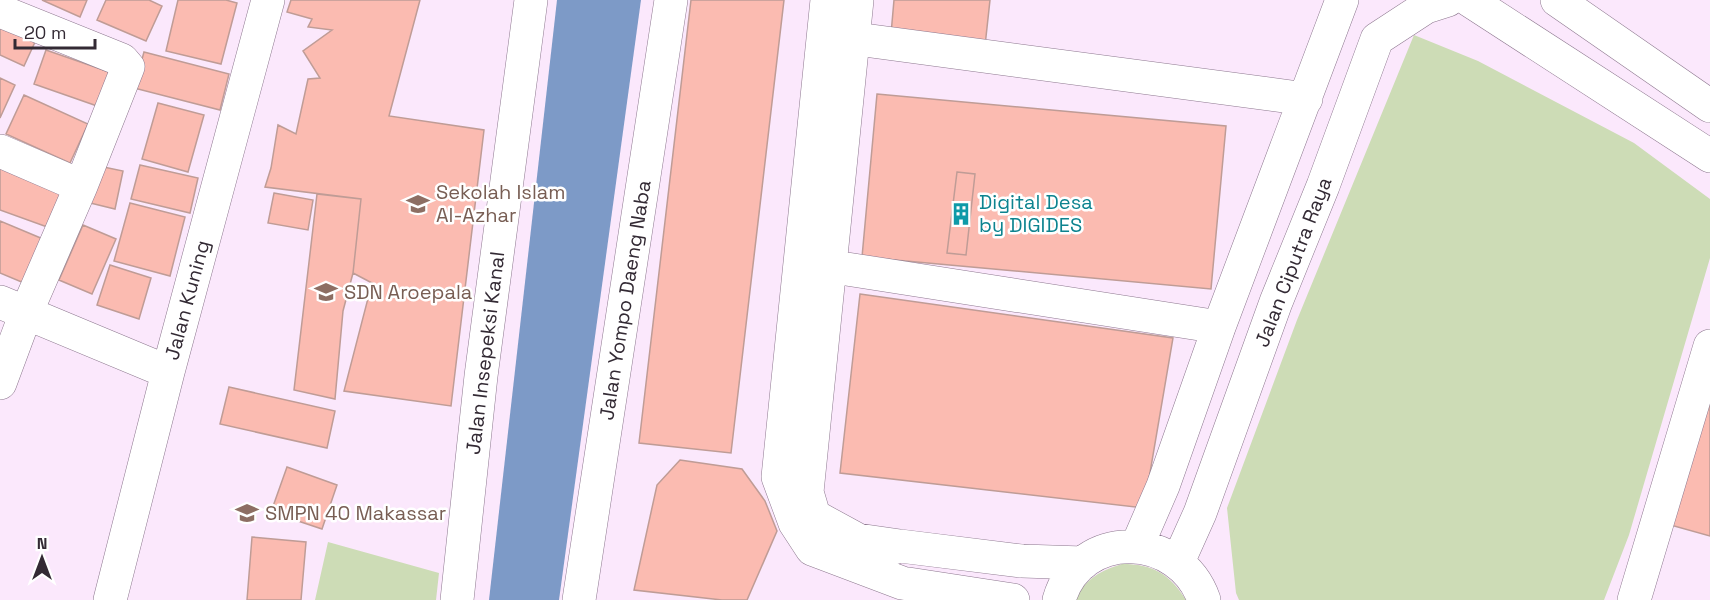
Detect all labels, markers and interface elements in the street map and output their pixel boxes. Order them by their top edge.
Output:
scale bar [15,12,94,50]
text: 20 m [24,21,67,44]
street label: Jalan Ciputra Raya [1249,173,1337,351]
street label: Jalan Yompo Daeng Naba [593,178,657,422]
place label: Sekolah Islam Al-Azhar [436,179,566,228]
place label: Digital Desa by DIGIDES [979,189,1093,238]
school or university icon: Sekolah Islam Al-Azhar [405,191,431,217]
building icon: Digital Desa by DIGIDES [948,201,974,227]
street label: Jalan Kuning [159,237,215,363]
street label: Jalan Insepeksi Kanal [460,250,510,456]
school or university icon: SDN Aroepala [313,279,339,305]
place label: SDN Aroepala [344,279,472,305]
school or university icon: SMPN 40 Makassar [234,500,260,526]
place label: SMPN 40 Makassar [265,500,446,526]
north arrow [12,528,72,588]
text: N [37,533,47,554]

